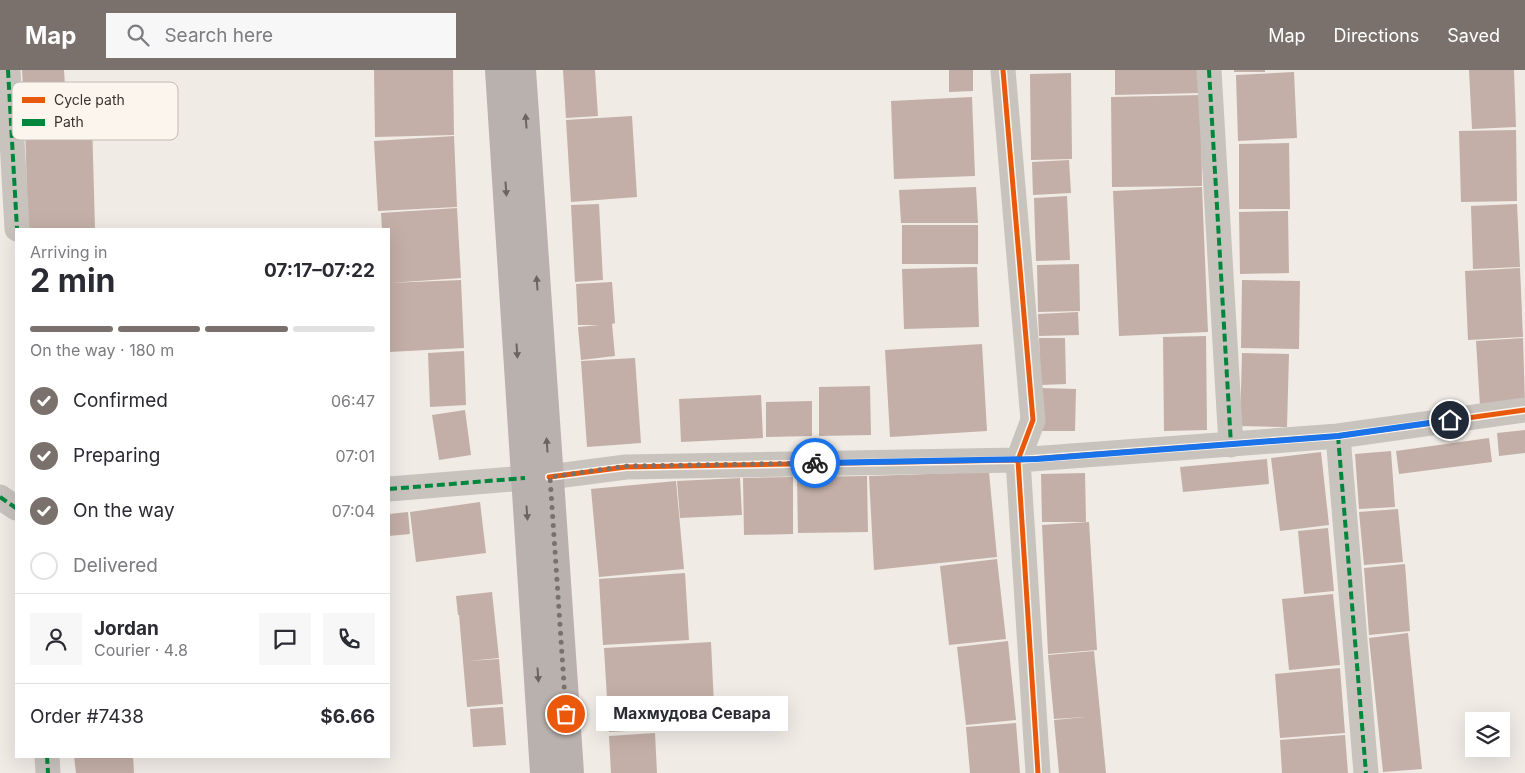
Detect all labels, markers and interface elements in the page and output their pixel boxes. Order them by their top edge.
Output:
search box [106,13,456,58]
text: Map [25,21,76,50]
icon: search [124,21,152,49]
text: Search here [164,24,273,47]
text: Map [1268,25,1306,46]
text: Directions [1334,25,1419,46]
text: Saved [1447,25,1500,46]
legend [12,82,178,140]
text: Cycle path [54,91,125,108]
one-way arrow [521,112,529,128]
text: Path [54,113,84,130]
one-way arrow [503,181,511,197]
text: Arriving in [30,242,107,262]
text: 07:17–07:22 [264,259,375,282]
text: 2 min [30,261,116,300]
one-way arrow [532,275,540,291]
text: On the way · 180 m [30,340,174,360]
one-way arrow [513,343,521,359]
icon: check [30,387,58,415]
text: Confirmed [73,389,168,412]
text: 06:47 [331,391,375,411]
pin [1429,399,1471,441]
icon: home [1436,406,1464,434]
one-way arrow [543,437,551,453]
courier [790,438,840,488]
icon: check [30,442,58,470]
text: Preparing [73,444,160,467]
text: 07:01 [335,446,375,466]
icon: bike [801,449,829,477]
icon: check [30,497,58,525]
text: On the way [73,499,175,522]
text: 07:04 [332,501,375,521]
one-way arrow [524,505,532,521]
text: Delivered [73,554,158,577]
button: person [30,613,82,665]
button: chat [259,613,311,665]
button: phone [323,613,375,665]
text: Jordan [94,617,159,640]
text: Courier · 4.8 [94,640,188,660]
one-way arrow [534,667,542,683]
pin [545,693,587,735]
callout: Махмудова Севара [596,696,788,732]
icon: bag [552,700,580,728]
text: Махмудова Севара [613,703,771,723]
text: Order #7438 [30,705,144,728]
text: $6.66 [320,705,375,728]
map controls [1465,712,1510,757]
button: layers [1465,712,1510,757]

